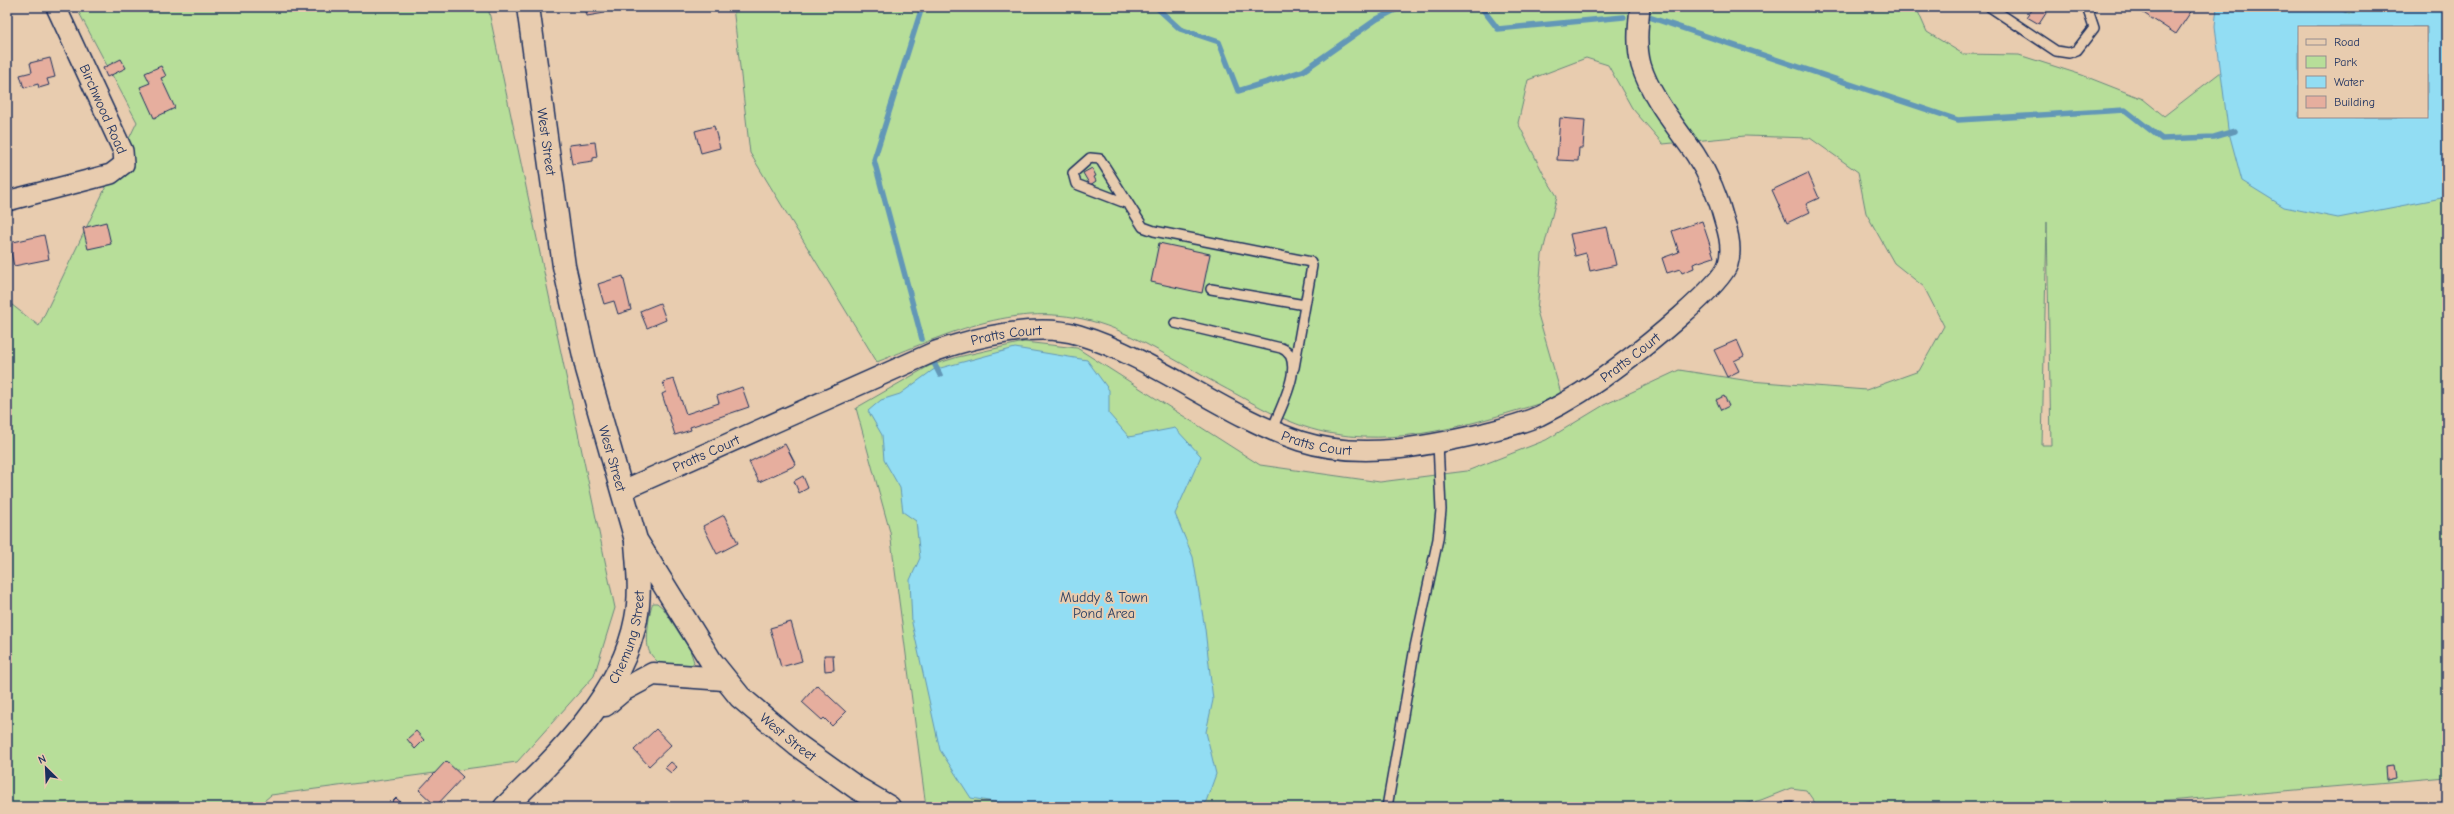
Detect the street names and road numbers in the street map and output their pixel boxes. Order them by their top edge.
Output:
street label: Birchwood Road [76,61,130,157]
street label: West Street [534,107,560,177]
street label: Pratts Court [969,322,1043,349]
street label: Pratts Court [1597,328,1664,386]
street label: West Street [595,423,630,494]
street label: Pratts Court [1279,427,1353,459]
street label: Pratts Court [670,431,743,476]
street label: Chemung Street [604,589,647,687]
street label: West Street [756,709,821,765]

